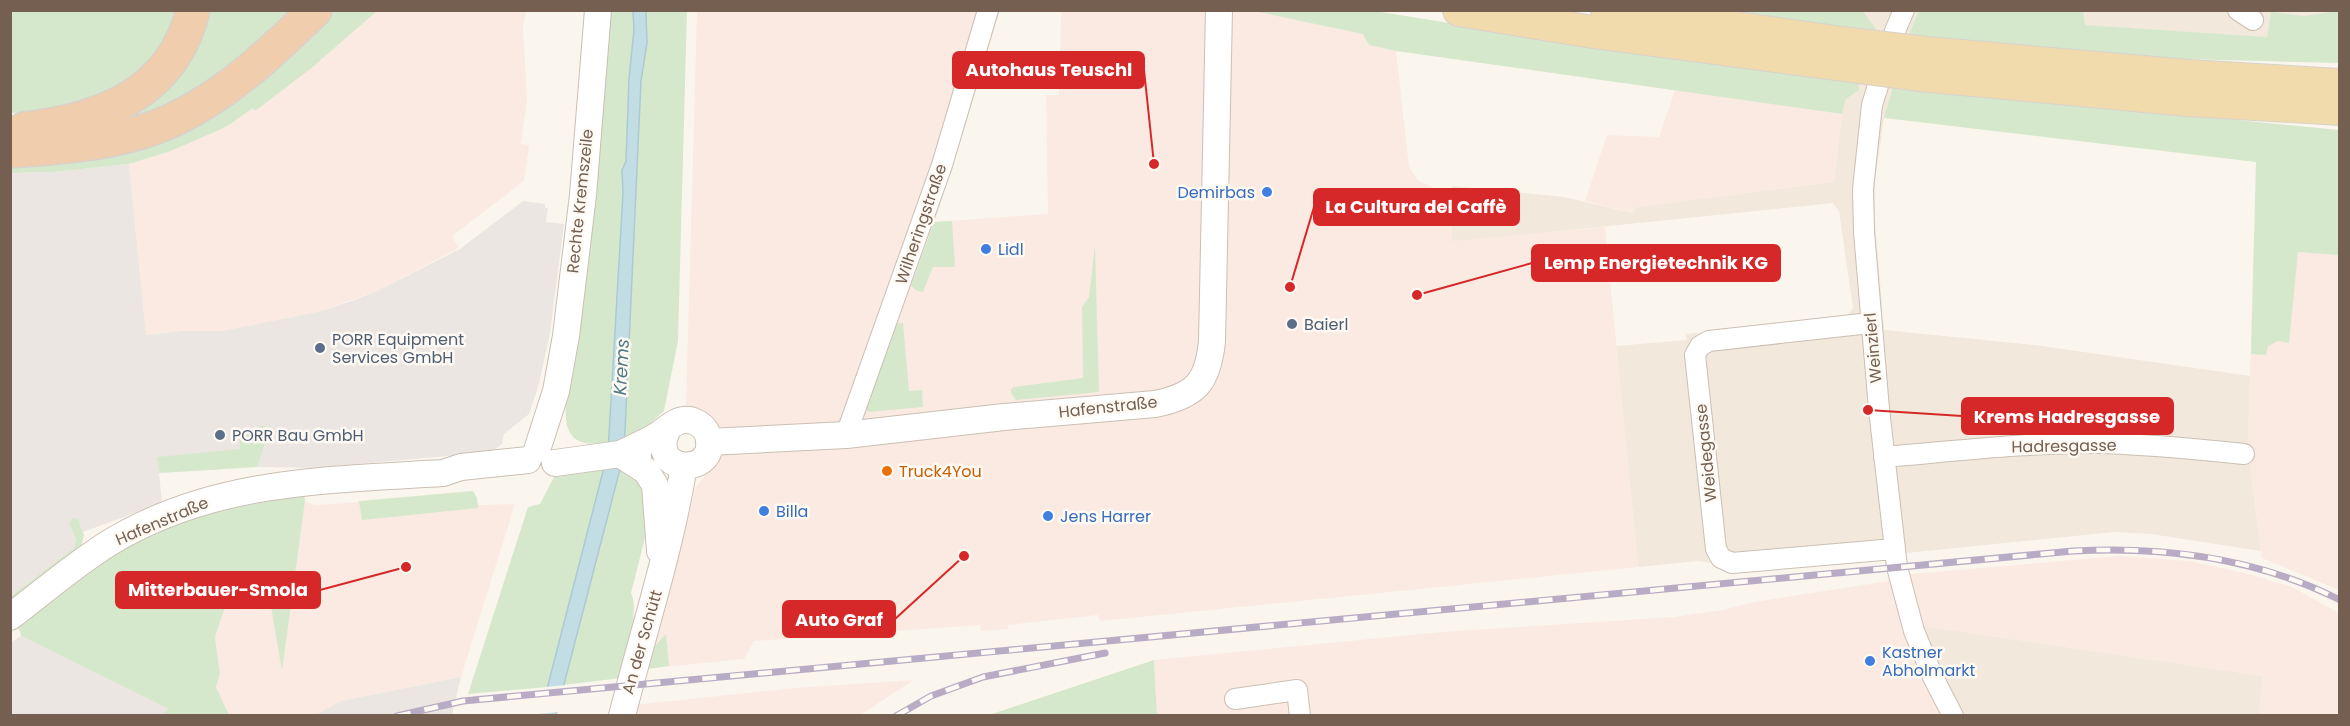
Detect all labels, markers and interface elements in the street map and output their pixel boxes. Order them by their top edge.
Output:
callout: Autohaus Teuschl [953,52,1144,88]
text: Autohaus Teuschl [966,57,1132,82]
street label: Rechte Kremszeile [561,128,599,274]
street label: Wilheringstraße [890,160,952,287]
place label: Demirbas [1177,181,1255,204]
marker: Demirbas [1260,185,1274,199]
callout: La Cultura del Caffè [1314,189,1519,225]
text: La Cultura del Caffè [1325,194,1507,219]
place label: Lidl [998,238,1024,261]
marker: Lidl [979,242,993,256]
callout: Lemp Energietechnik KG [1532,245,1780,281]
text: Lemp Energietechnik KG [1544,250,1768,275]
street label: Weinzierl [1858,312,1888,384]
place label: Baierl [1304,313,1348,336]
marker: Baierl [1285,317,1299,331]
place label: PORR Equipment Services GmbH [332,328,464,369]
water label: Krems [607,338,635,396]
marker: PORR Equipment Services GmbH [313,341,327,355]
street label: Hafenstraße [1058,390,1159,424]
callout: Krems Hadresgasse [1962,398,2173,434]
street label: Weidegasse [1689,403,1723,503]
text: Krems Hadresgasse [1974,404,2160,429]
place label: PORR Bau GmbH [232,424,364,447]
marker: PORR Bau GmbH [213,428,227,442]
street label: Hadresgasse [2011,434,2117,458]
place label: Truck4You [899,460,982,483]
marker: Truck4You [880,464,894,478]
street label: Hafenstraße [112,491,212,551]
place label: Billa [776,500,808,523]
marker: Billa [757,504,771,518]
place label: Jens Harrer [1060,505,1151,528]
marker: Jens Harrer [1041,509,1055,523]
callout: Mitterbauer-Smola [116,572,320,608]
text: Mitterbauer-Smola [128,577,308,602]
street label: An der Schütt [616,587,668,697]
callout: Auto Graf [783,601,895,637]
text: Auto Graf [795,607,884,632]
place label: Kastner Abholmarkt [1882,641,1976,682]
marker: Kastner Abholmarkt [1863,654,1877,668]

